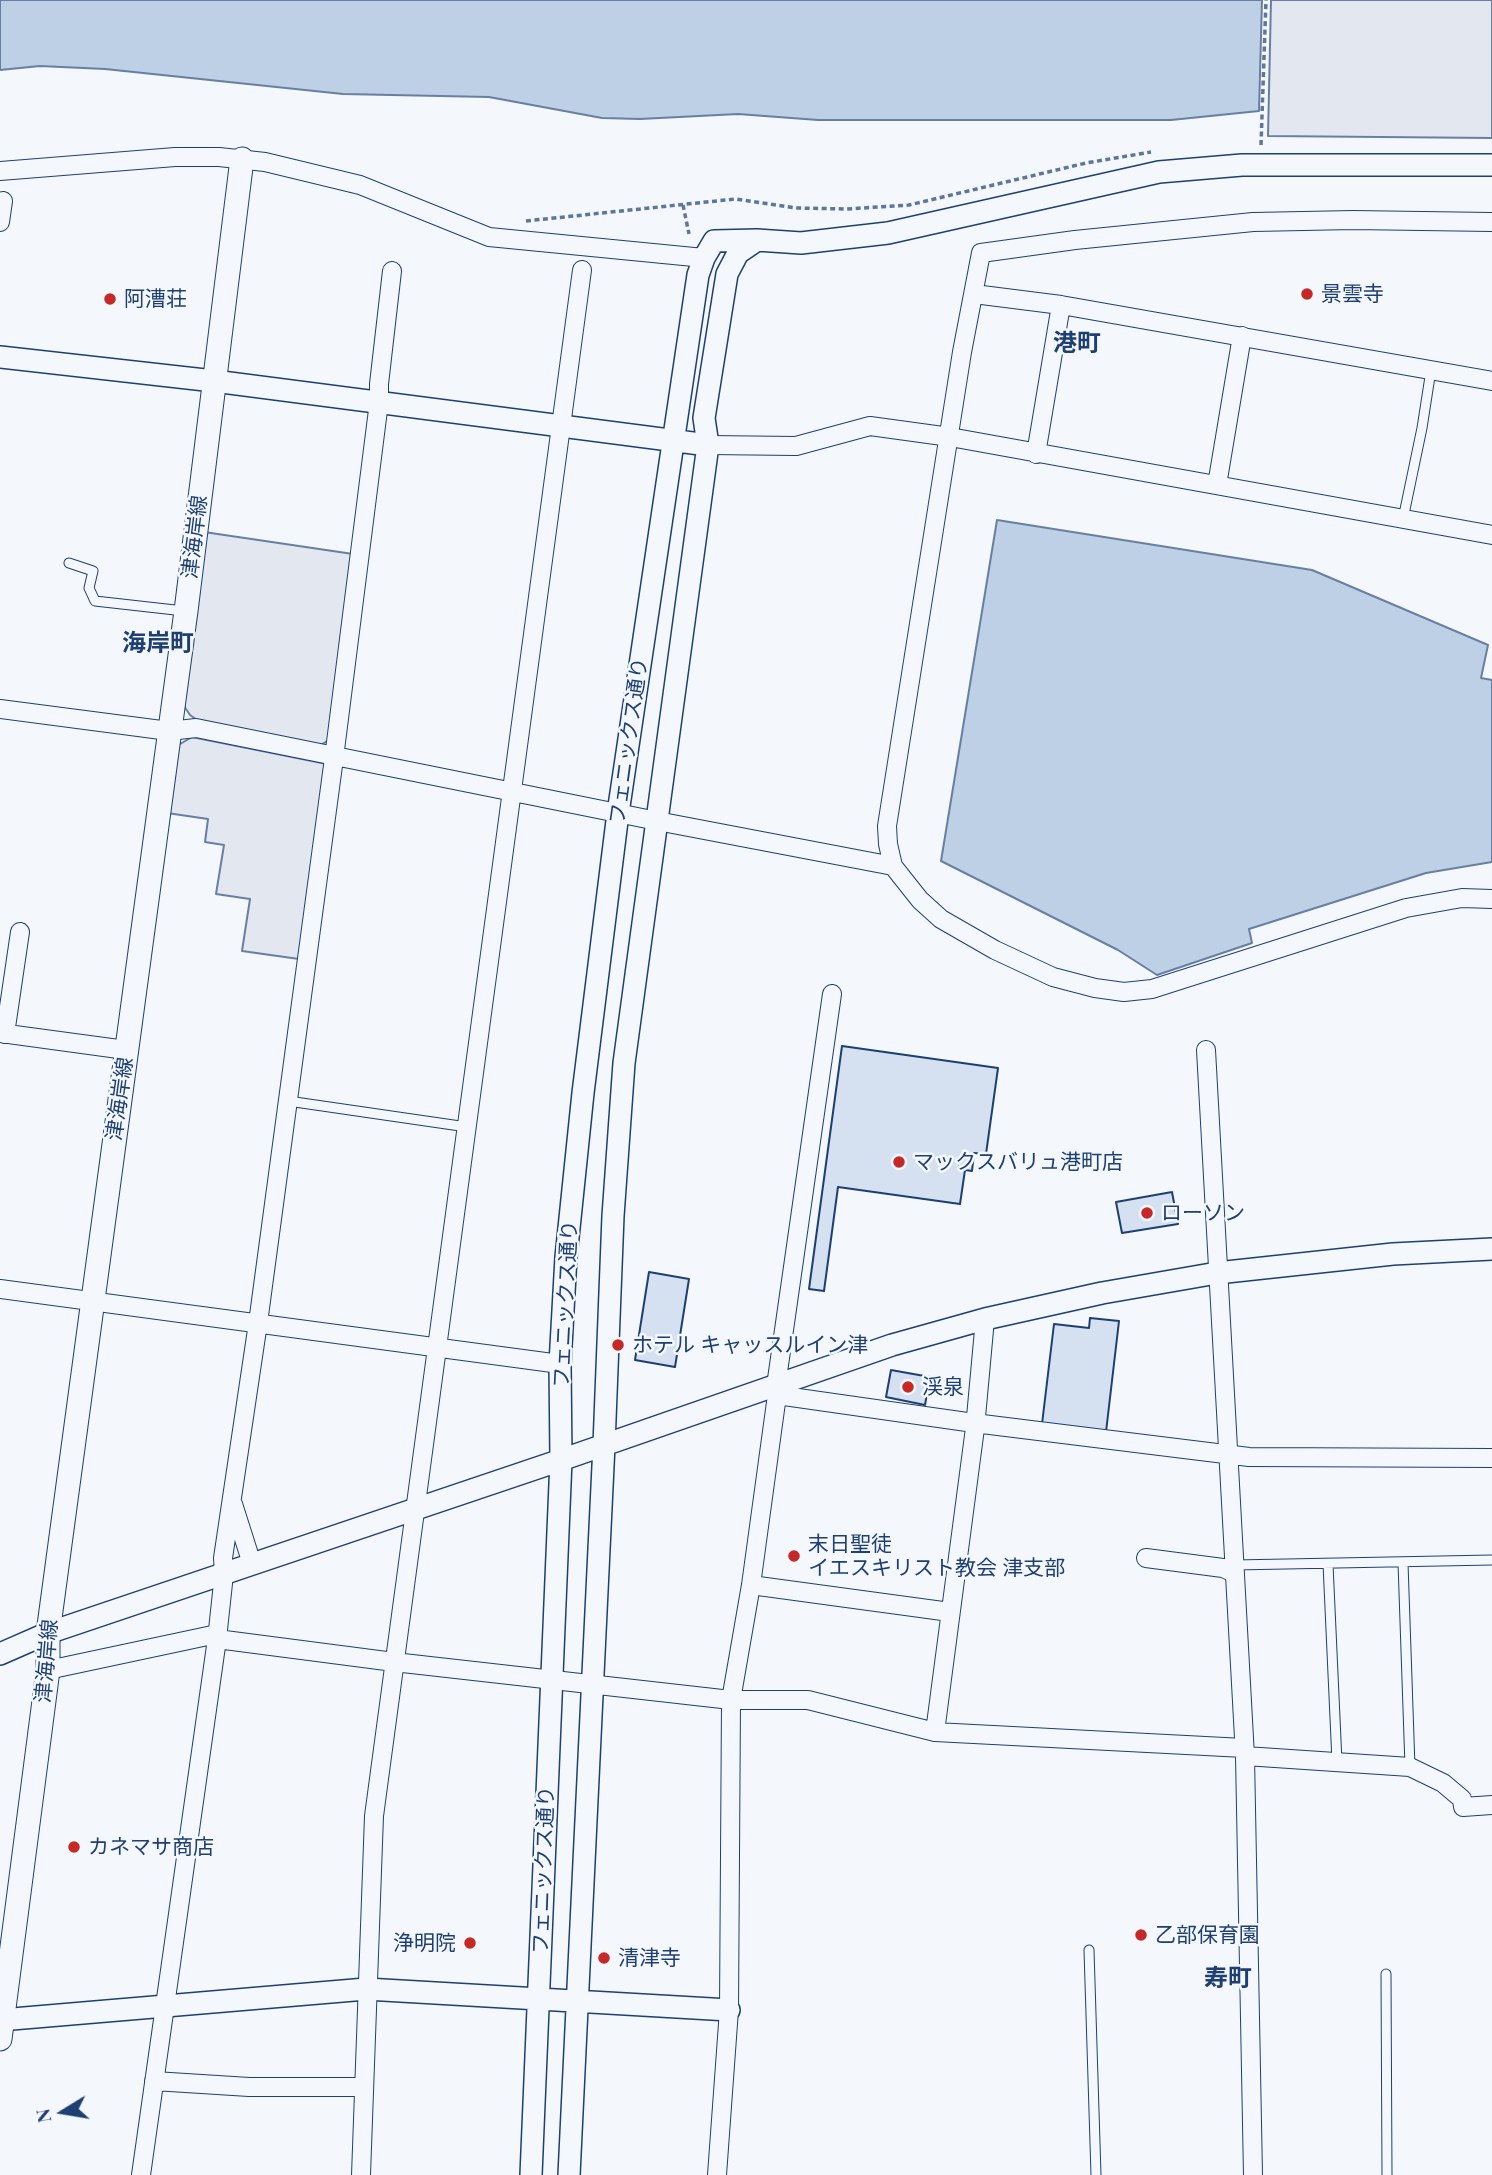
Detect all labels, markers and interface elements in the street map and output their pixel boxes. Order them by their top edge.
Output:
place label: 景雲寺 [1321,281,1384,307]
place label: 阿漕荘 [124,286,187,312]
marker: 景雲寺 [1299,286,1315,302]
marker: 阿漕荘 [102,291,118,307]
district label: 港町 [1053,330,1101,358]
street label: 津海岸線 [177,494,213,580]
district label: 海岸町 [122,630,194,658]
street label: フェニックス通り [605,656,653,826]
street label: 津海岸線 [102,1056,138,1142]
place label: マックスバリュ港町店 [913,1149,1123,1175]
marker: マックスバリュ港町店 [891,1154,907,1170]
place label: ローソン [1161,1200,1245,1226]
marker: ローソン [1139,1205,1155,1221]
street label: フェニックス通り [549,1219,583,1389]
place label: ホテル キャッスルイン津 [632,1332,868,1358]
marker: ホテル キャッスルイン津 [610,1337,626,1353]
place label: 渓泉 [922,1374,964,1400]
marker: 渓泉 [900,1379,916,1395]
place label: 末日聖徒 イエスキリスト教会 津支部 [808,1531,1065,1581]
marker: 末日聖徒 イエスキリスト教会 津支部 [786,1548,802,1564]
street label: 津海岸線 [31,1618,63,1704]
street label: フェニックス通り [528,1786,560,1954]
place label: カネマサ商店 [88,1834,214,1860]
marker: カネマサ商店 [66,1839,82,1855]
place label: 乙部保育園 [1155,1922,1260,1948]
marker: 乙部保育園 [1133,1927,1149,1943]
place label: 浄明院 [393,1930,456,1956]
marker: 浄明院 [462,1935,478,1951]
place label: 清津寺 [618,1945,681,1971]
marker: 清津寺 [596,1950,612,1966]
district label: 寿町 [1204,1965,1252,1993]
north arrow [28,2077,98,2147]
text: N [28,2107,56,2125]

